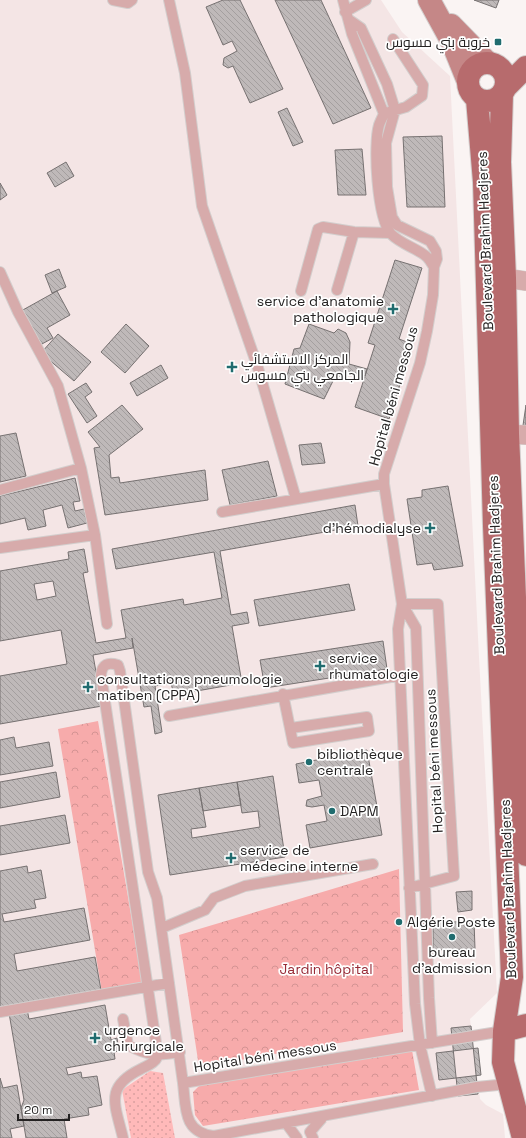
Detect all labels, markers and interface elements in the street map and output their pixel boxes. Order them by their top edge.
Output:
place label: خروبة بني مسوس [386,33,490,54]
marker: خروبة بني مسوس [493,37,503,47]
street label: Boulevard Brahim Hadjeres [473,151,497,331]
place label: service d'anatomie pathologique [257,292,384,326]
marker: service d'anatomie pathologique [387,303,399,315]
street label: Hopital béni messous [364,324,422,468]
place label: المركز الاستشفائي الجامعي بني مسوس [241,350,364,387]
marker: المركز الاستشفائي الجامعي بني مسوس [226,361,238,373]
street label: Boulevard Brahim Hadjeres [484,475,508,655]
place label: d'hémodialyse [323,519,421,537]
marker: d'hémodialyse [424,522,436,534]
place label: service rhumatologie [329,649,419,683]
marker: service rhumatologie [314,660,326,672]
place label: consultations pneumologie matiben (CPPA) [97,670,282,704]
marker: consultations pneumologie matiben (CPPA) [82,681,94,693]
street label: Hopital béni messous [421,688,447,834]
place label: bibliothèque centrale [317,745,403,779]
marker: bibliothèque centrale [304,757,314,767]
street label: Boulevard Brahim Hadjeres [496,799,520,979]
place label: DAPM [340,802,379,820]
marker: DAPM [327,806,337,816]
place label: service de médecine interne [240,841,358,875]
marker: service de médecine interne [225,852,237,864]
place label: Algérie Poste [407,913,496,931]
marker: Algérie Poste [394,917,404,927]
marker: bureau d'admission [447,932,457,942]
place label: bureau d'admission [412,943,492,977]
park label: Jardin hôpital [279,960,373,978]
place label: urgence chirurgicale [104,1021,184,1055]
marker: urgence chirurgicale [89,1032,101,1044]
street label: Hopital béni messous [192,1036,338,1076]
scale bar [18,1096,69,1122]
text: 20 m [24,1102,52,1118]

